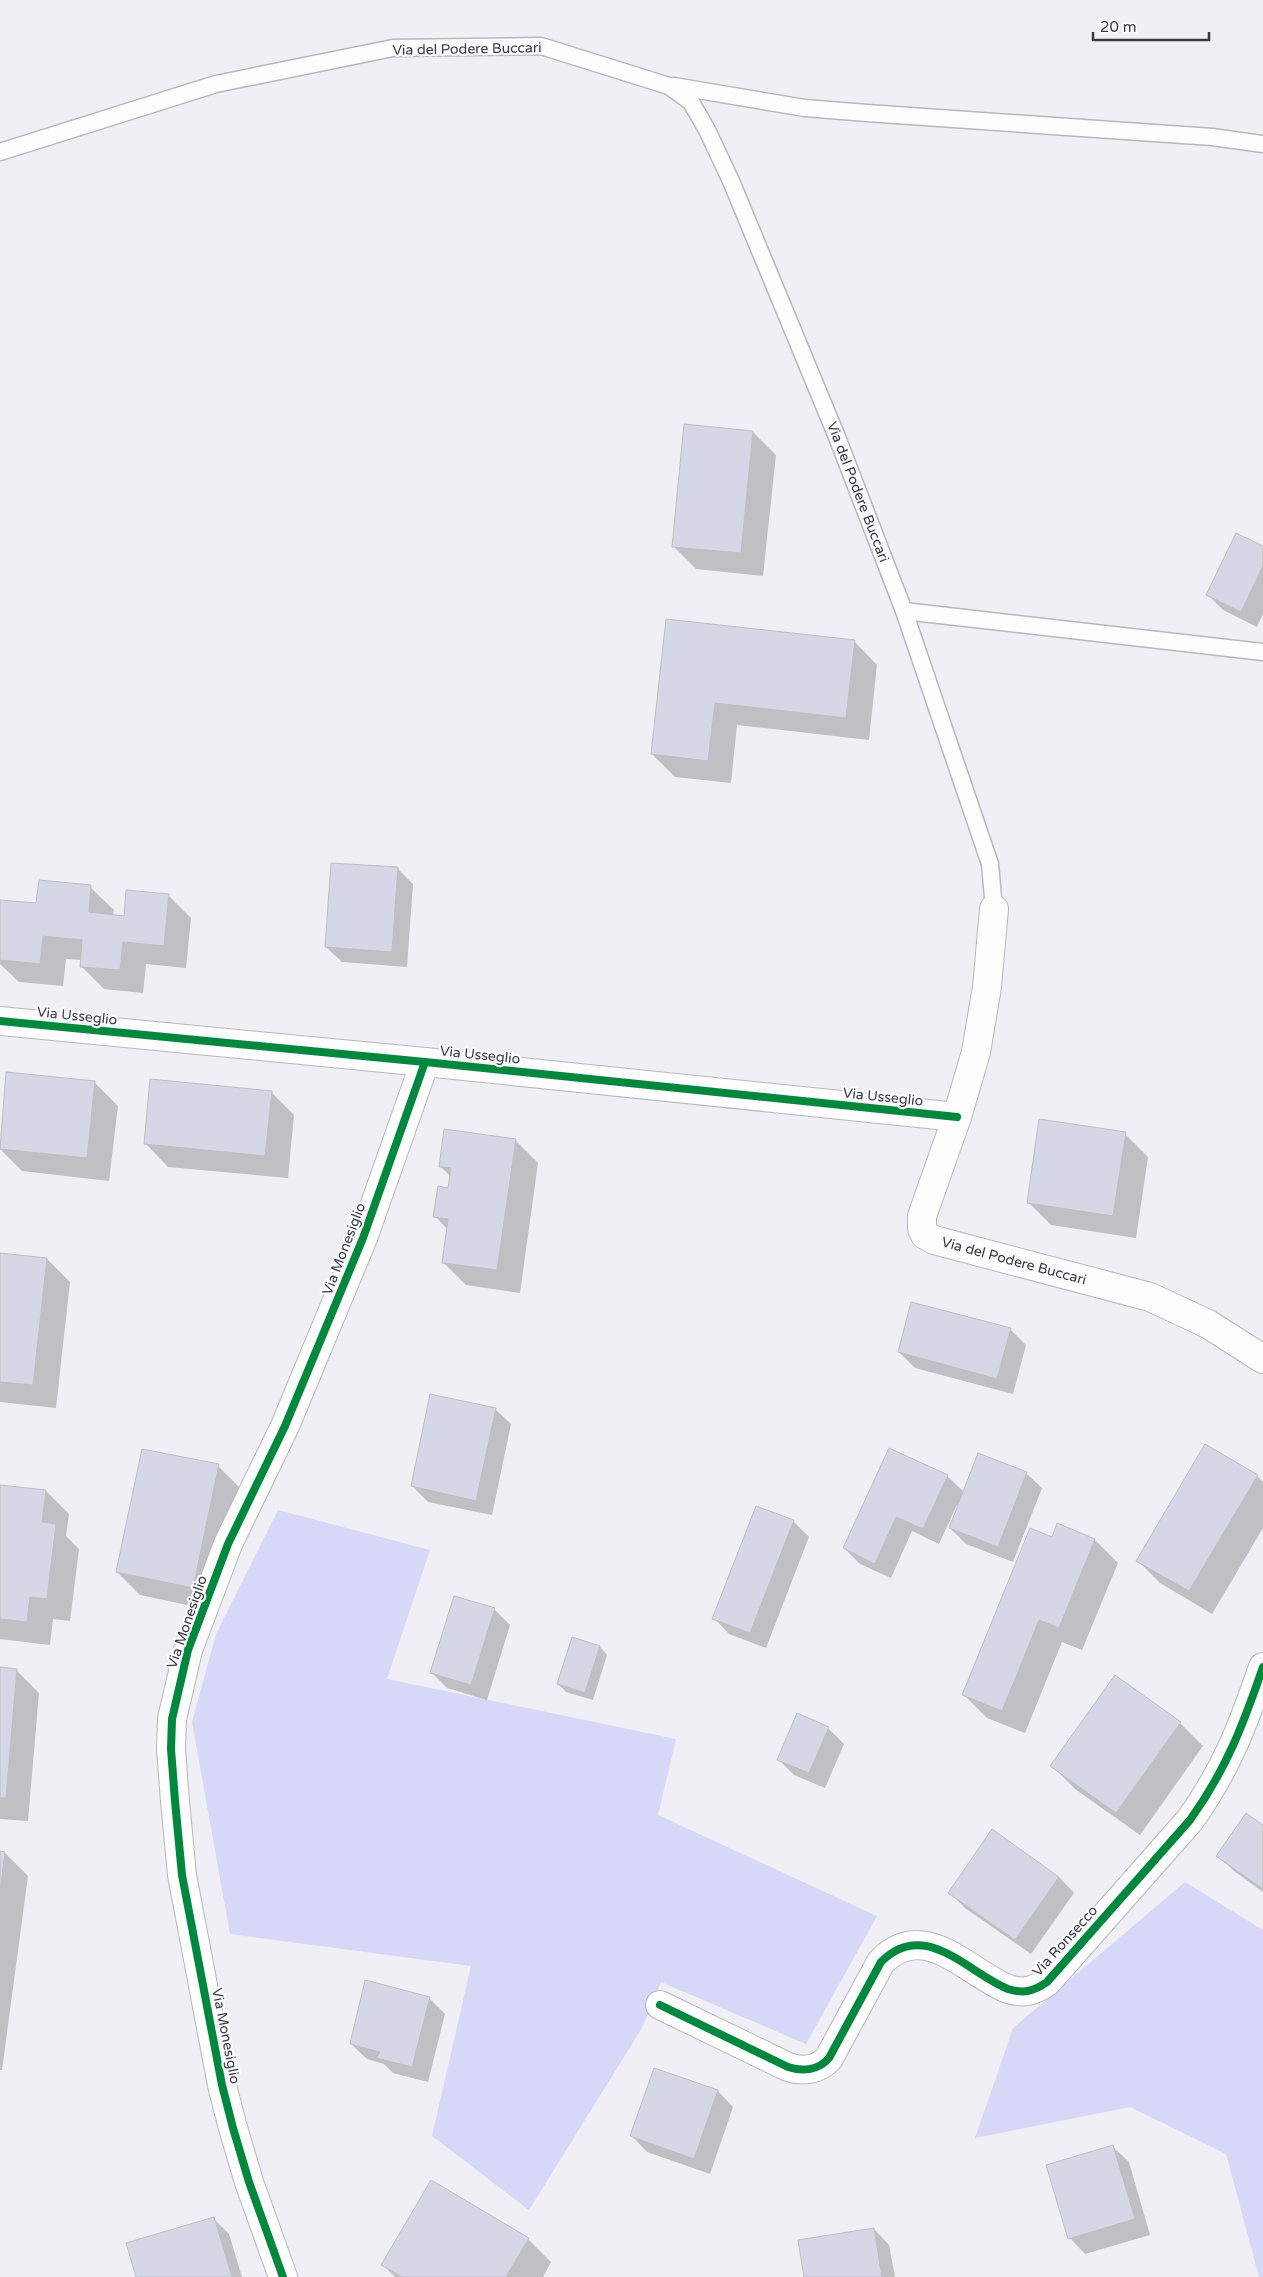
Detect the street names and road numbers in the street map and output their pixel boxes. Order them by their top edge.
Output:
street label: Via del Podere Buccari [392,39,542,59]
street label: Via del Podere Buccari [823,419,893,565]
street label: Via Usseglio [36,1003,118,1029]
street label: Via Usseglio [439,1042,521,1068]
street label: Via Usseglio [842,1084,924,1110]
street label: Via Monesiglio [319,1200,369,1298]
street label: Via del Podere Buccari [940,1233,1088,1289]
street label: Via Monesiglio [163,1573,211,1671]
street label: Via Ronsecco [1029,1902,1101,1980]
street label: Via Monesiglio [208,1987,244,2085]

